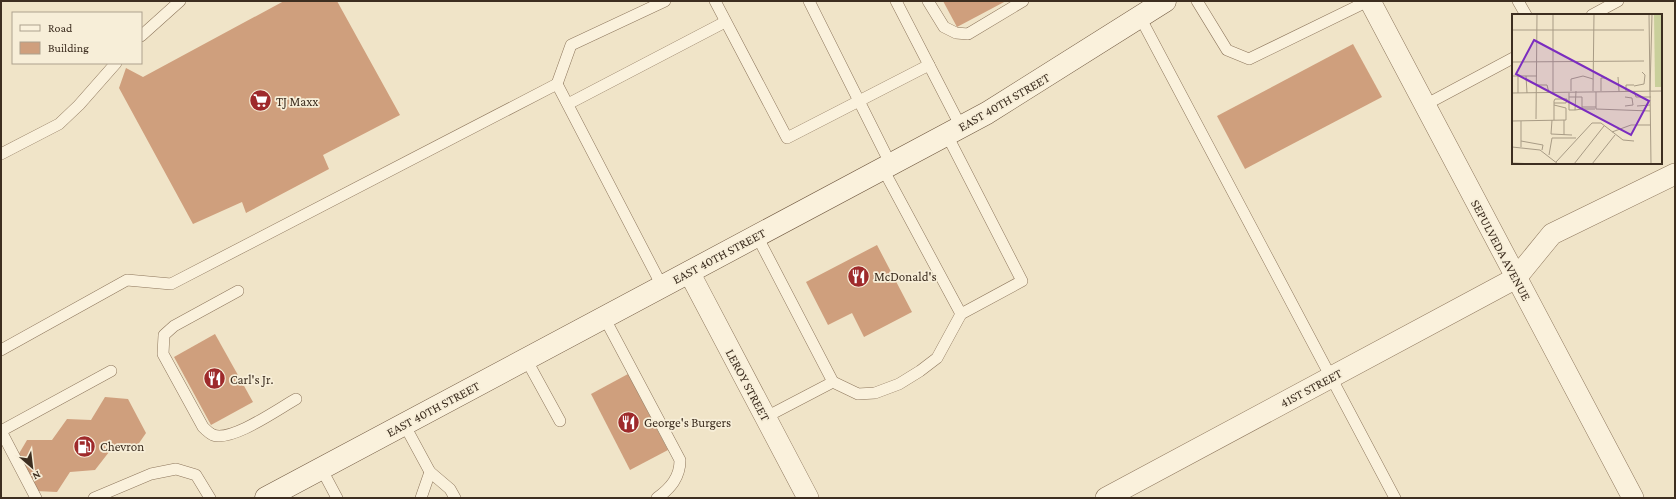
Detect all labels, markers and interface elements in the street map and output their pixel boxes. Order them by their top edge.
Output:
legend [12,12,142,64]
inset map [1512,14,1662,164]
text: Road [48,21,73,35]
text: Building [48,41,89,55]
street label: EAST 40TH STREET [956,70,1052,134]
supermarket icon: TJ Maxx [247,88,273,114]
place label: TJ Maxx [276,94,318,109]
street label: SEPULVEDA AVENUE [1468,197,1534,303]
street label: EAST 40TH STREET [670,225,768,287]
restaurant icon: McDonald's [845,263,871,289]
place label: McDonald's [874,269,937,284]
street label: LEROY STREET [723,346,773,424]
street label: 41ST STREET [1277,365,1345,411]
restaurant icon: Carl's Jr. [201,366,227,392]
place label: Carl's Jr. [230,372,273,387]
street label: EAST 40TH STREET [384,378,482,440]
restaurant icon: George's Burgers [616,409,642,435]
place label: George's Burgers [644,415,731,430]
fuel station icon: Chevron [71,433,97,459]
place label: Chevron [100,439,144,454]
north arrow [12,447,52,487]
text: N [30,469,43,483]

